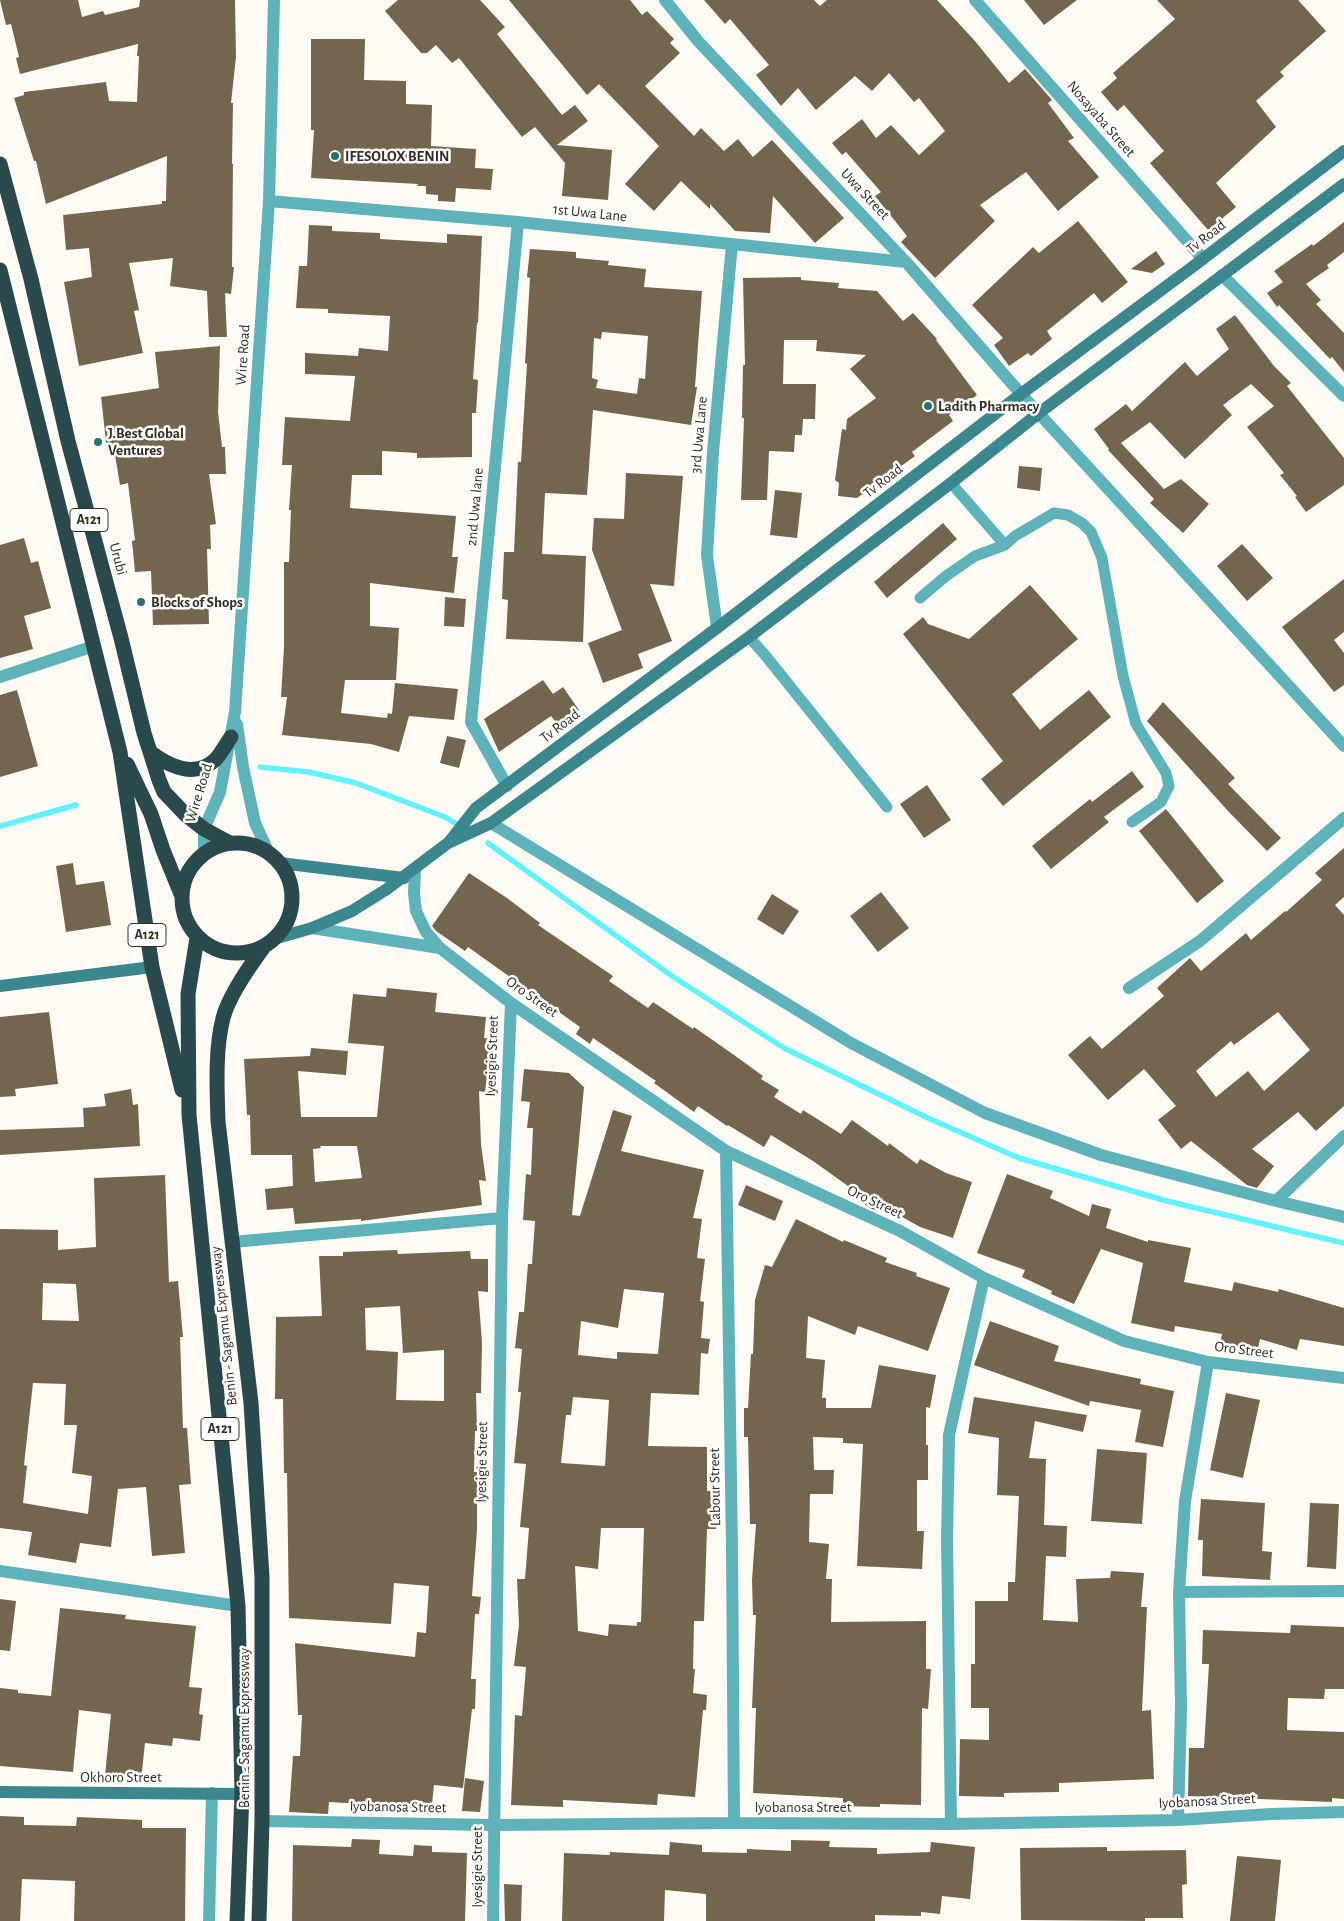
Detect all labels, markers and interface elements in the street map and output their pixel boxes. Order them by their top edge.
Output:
street label: Nosayaba Street [1063,77,1139,161]
place label: IFESOLOX BENIN [345,147,450,165]
marker: IFESOLOX BENIN [329,150,341,162]
street label: Uwa Street [837,164,893,224]
street label: 1st Uwa Lane [552,200,628,226]
street label: Tv Road [1183,216,1229,258]
street label: Wire Road [232,324,254,386]
street label: 3rd Uwa Lane [687,396,711,474]
place label: Ladith Pharmacy [938,397,1039,415]
marker: Ladith Pharmacy [922,400,934,412]
place label: J.Best Global Ventures [108,424,184,459]
marker: J.Best Global Ventures [92,436,104,448]
street label: Tv Road [860,460,906,502]
street label: 2nd Uwa lane [463,467,487,547]
road number: A121 [70,508,108,532]
street label: Urubi [105,541,131,577]
place label: Blocks of Shops [151,593,243,611]
marker: Blocks of Shops [135,596,147,608]
street label: Tv Road [537,705,583,747]
street label: Wire Road [181,761,217,825]
road number: A121 [128,924,166,946]
street label: Oro Street [502,973,562,1021]
street label: Iyesigie Street [482,1015,502,1097]
street label: Oro Street [844,1181,906,1223]
street label: Benin - Sagamu Expressway [207,1245,241,1407]
street label: Oro Street [1213,1337,1275,1363]
road number: A121 [201,1418,239,1440]
street label: Iyesigie Street [472,1421,492,1503]
street label: Labour Street [705,1448,725,1526]
street label: Benin - Sagamu Expressway [235,1648,253,1808]
street label: Okhoro Street [80,1768,162,1786]
street label: Iyobanosa Street [1158,1789,1256,1813]
street label: Iyobanosa Street [349,1797,447,1817]
street label: Iyobanosa Street [755,1798,851,1816]
street label: Iyesigie Street [468,1826,486,1908]

